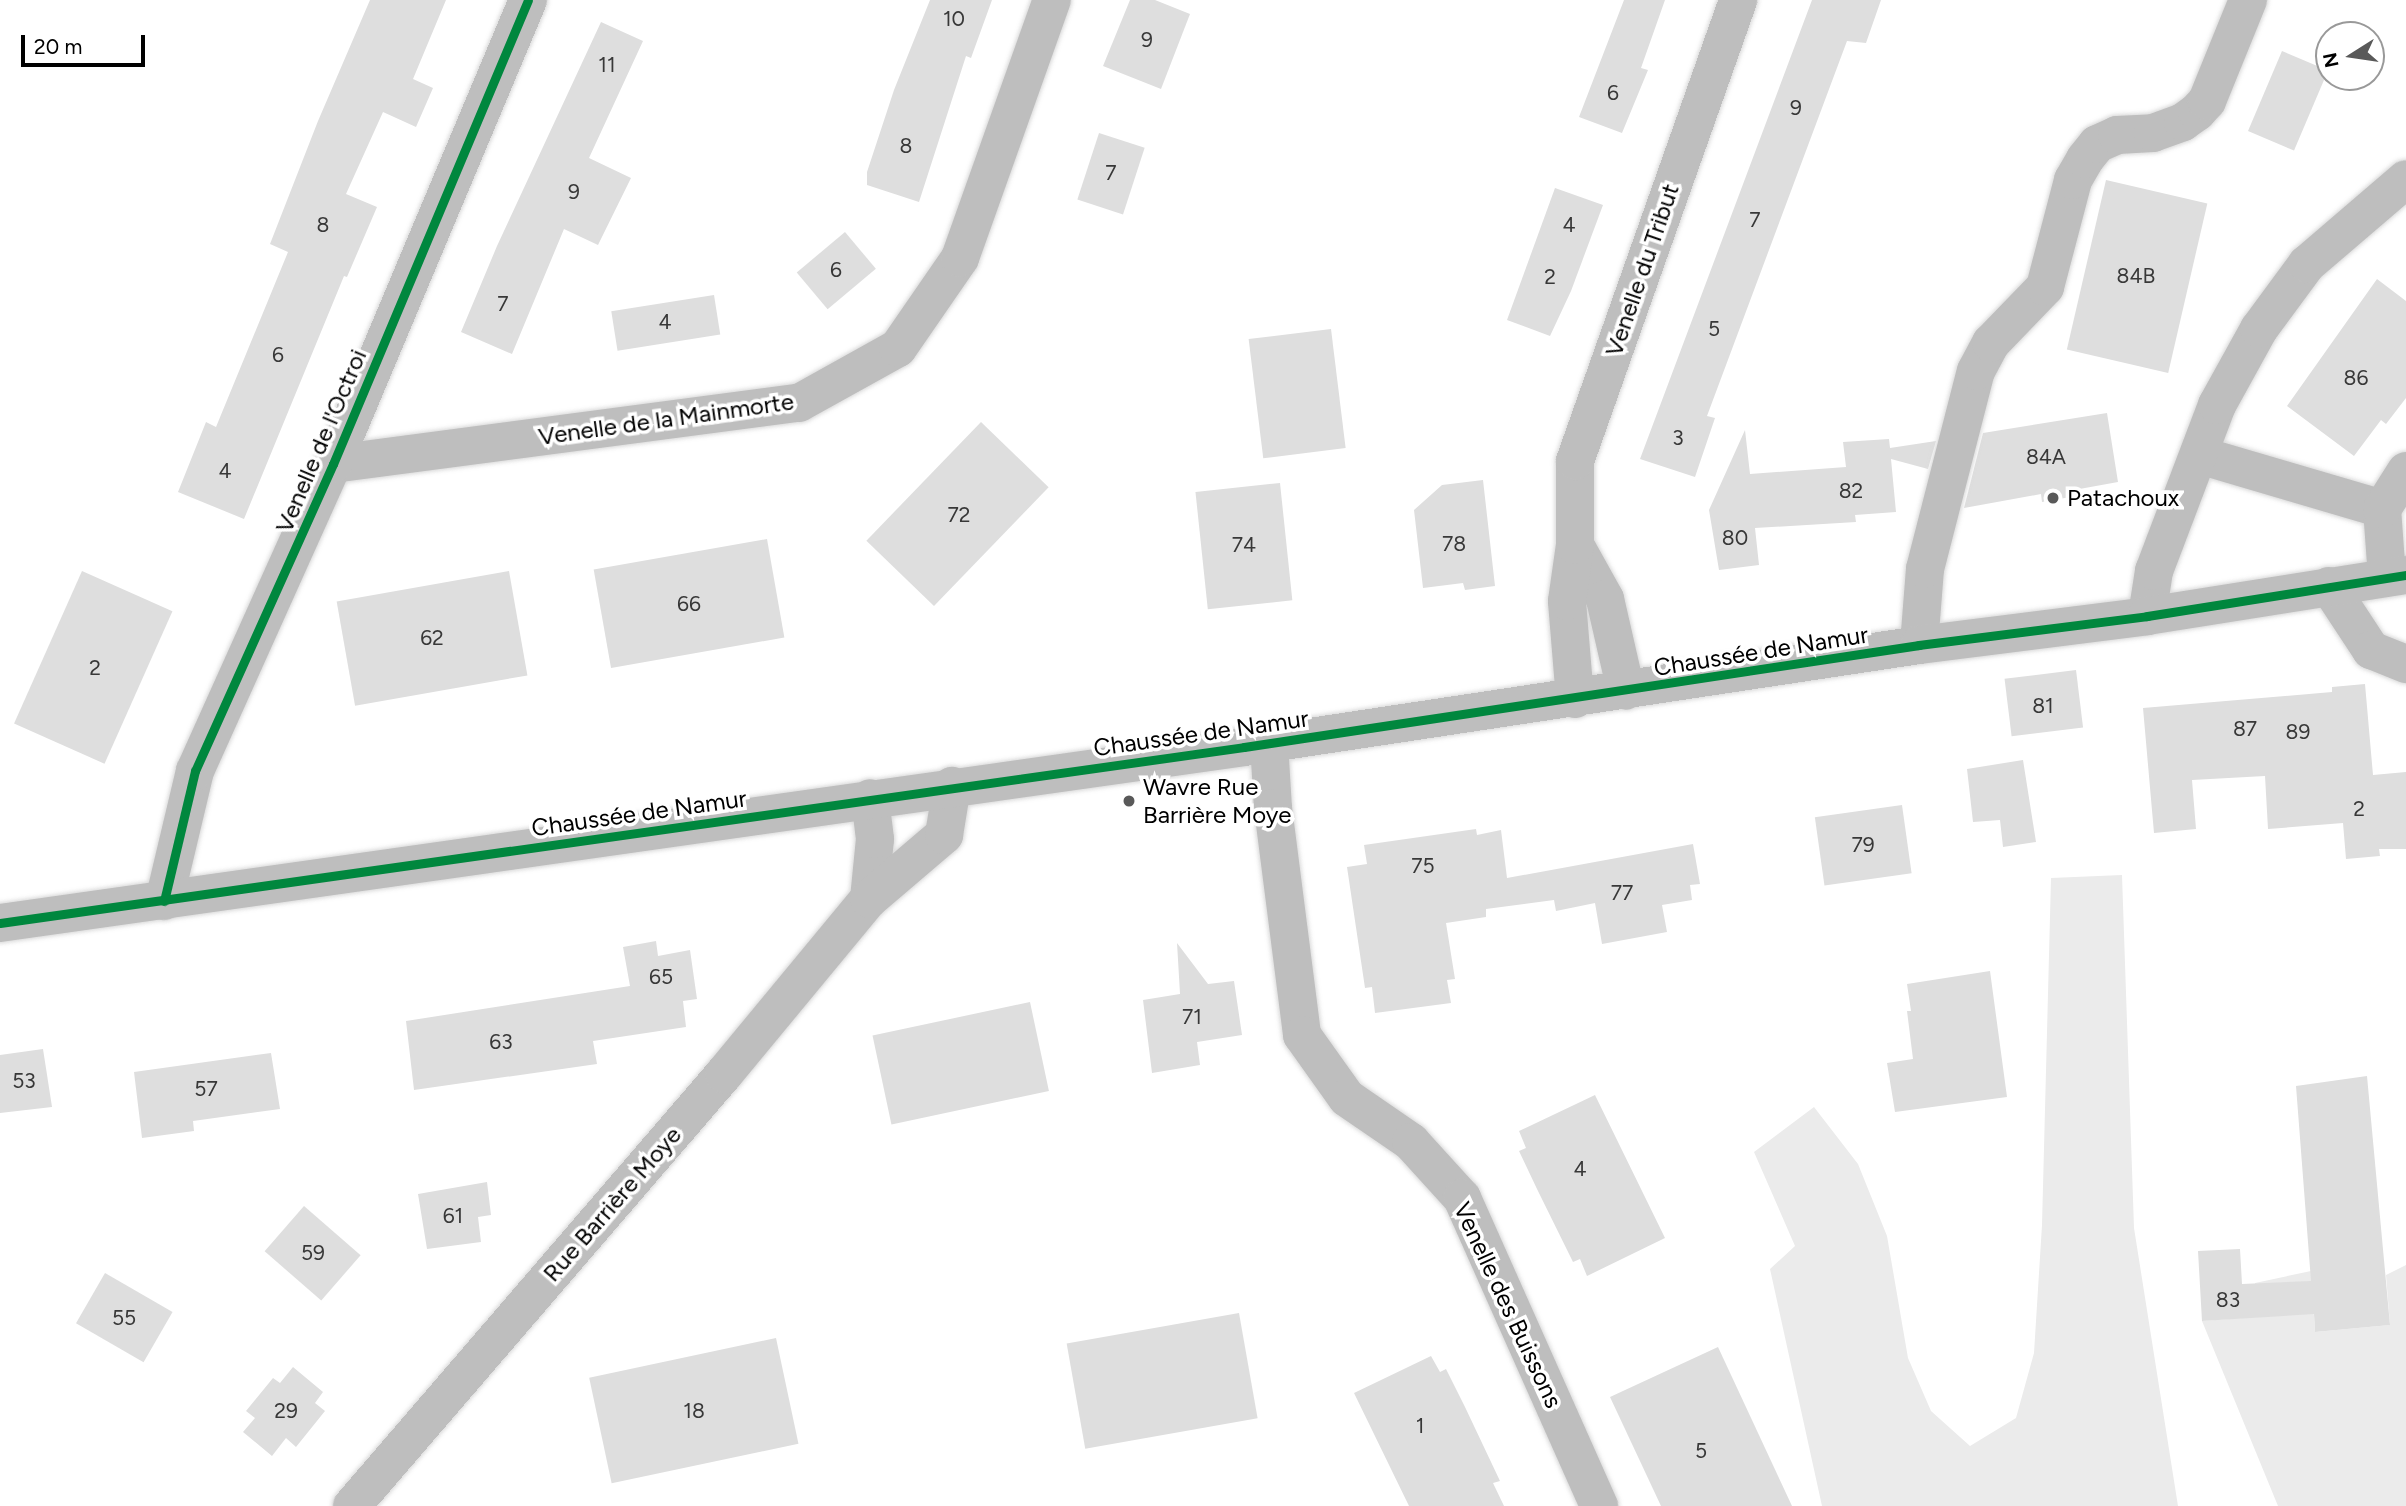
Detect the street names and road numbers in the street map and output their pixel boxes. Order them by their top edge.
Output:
street label: Venelle du Tribut [1599,180,1685,360]
street label: Venelle de l'Octroi [269,345,373,537]
street label: Venelle de la Mainmorte [537,387,795,451]
street label: Chaussée de Namur [1652,620,1870,682]
street label: Chaussée de Namur [1092,704,1310,762]
street label: Chaussée de Namur [530,784,748,842]
street label: Rue Barrière Moye [537,1121,687,1287]
street label: Venelle des Buissons [1448,1198,1568,1412]

